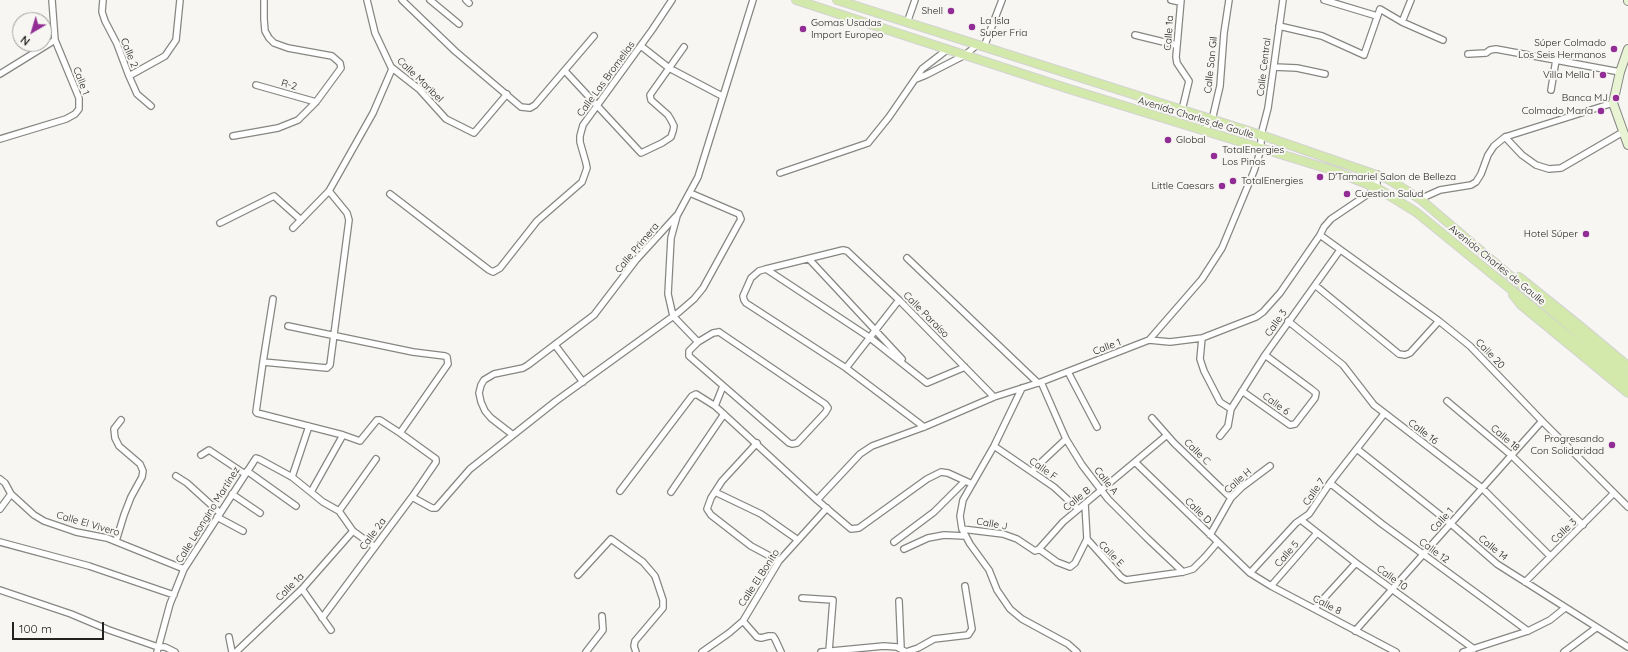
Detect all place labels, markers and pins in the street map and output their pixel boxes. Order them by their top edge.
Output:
place label: Shell [921,5,943,17]
marker: Shell [946,6,956,16]
place label: La Isla Super Fria [980,15,1027,38]
place label: Gomas Usadas Import Europeo [811,17,883,40]
marker: La Isla Super Fria [967,22,977,32]
marker: Gomas Usadas Import Europeo [798,24,808,34]
place label: Súper Colmado Los Seis Hermanos [1518,37,1606,60]
marker: Súper Colmado Los Seis Hermanos [1609,44,1619,54]
place label: Villa Mella I [1543,69,1595,81]
marker: Villa Mella I [1598,70,1608,80]
place label: Banca MJ [1562,92,1608,104]
marker: Banca MJ [1611,93,1621,103]
place label: Colmado María [1522,105,1593,117]
marker: Colmado María [1596,106,1606,116]
place label: Global [1176,134,1206,146]
marker: Global [1163,135,1173,145]
place label: TotalEnergies Los Pinos [1222,144,1284,168]
marker: TotalEnergies Los Pinos [1209,151,1219,161]
place label: D'Tamariel Salon de Belleza [1328,171,1456,183]
marker: D'Tamariel Salon de Belleza [1315,172,1325,182]
place label: TotalEnergies [1241,175,1303,187]
marker: TotalEnergies [1228,176,1238,186]
place label: Little Caesars [1152,180,1214,192]
marker: Little Caesars [1217,181,1227,191]
place label: Cuestion Salud [1355,188,1423,200]
marker: Cuestion Salud [1342,189,1352,199]
place label: Hotel Súper [1524,228,1578,240]
marker: Hotel Súper [1581,229,1591,239]
place label: Progresando Con Solidaridad [1531,433,1604,456]
marker: Progresando Con Solidaridad [1607,440,1617,450]

